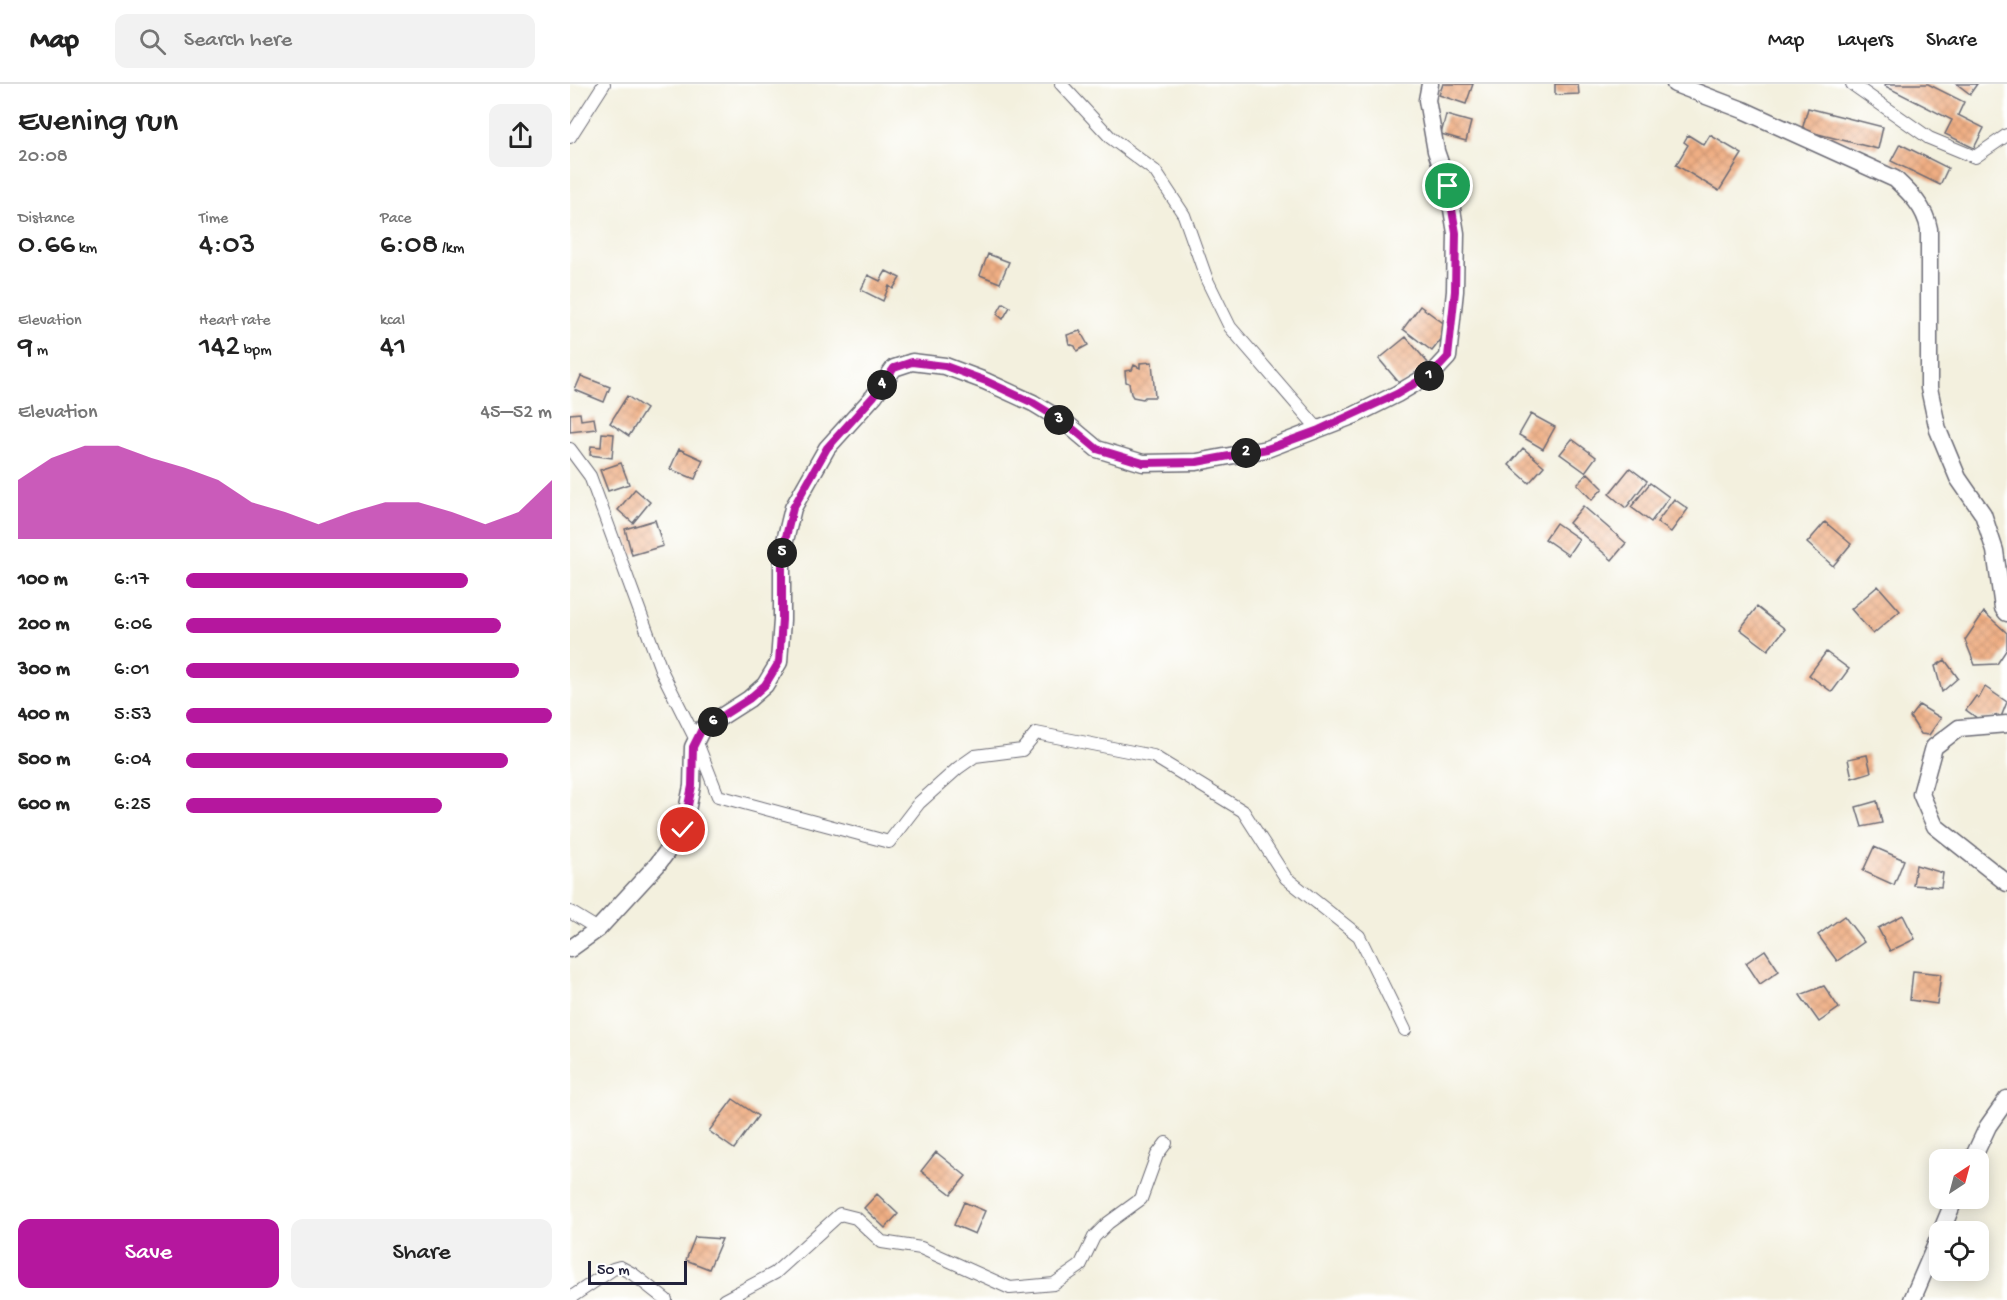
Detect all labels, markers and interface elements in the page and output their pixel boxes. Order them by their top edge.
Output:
search box [115,14,535,68]
text: Map [30,25,79,58]
icon: search [136,25,169,58]
text: Search here [184,28,292,54]
text: Map [1768,29,1804,54]
text: Layers [1837,29,1893,54]
text: Share [1926,29,1977,54]
text: Evening run [18,104,178,142]
button: share [489,104,552,167]
text: 20:08 [18,146,68,169]
pin [1422,160,1473,211]
icon: arrive [1431,169,1464,202]
text: Distance [18,210,75,229]
text: Time [199,210,228,229]
text: Pace [380,210,411,229]
text: 0.66 [18,229,75,264]
text: 4:03 [199,229,255,264]
text: 6:08 [380,229,438,264]
text: km [75,240,97,259]
text: /km [438,240,464,259]
text: Elevation [18,312,82,331]
text: Heart rate [199,312,271,331]
text: kcal [380,312,405,331]
text: 9 [18,331,33,366]
text: 142 [199,331,240,366]
text: 41 [380,331,406,366]
text: m [33,342,48,361]
text: bpm [240,342,271,361]
pin: 1 [1414,361,1444,391]
text: 1 [1426,366,1432,385]
pin: 4 [867,370,897,400]
text: 4 [878,375,886,394]
text: Elevation [18,402,98,425]
text: 45–52 m [481,402,552,425]
pin: 3 [1044,405,1074,435]
text: 3 [1055,410,1063,429]
pin: 2 [1231,438,1261,468]
text: 2 [1242,443,1250,462]
pin: 5 [767,538,797,568]
text: 5 [778,543,786,562]
text: 100 m [18,569,68,592]
text: 6:17 [114,569,149,592]
text: 200 m [18,614,69,637]
text: 6:06 [114,614,152,637]
text: 300 m [18,659,70,682]
text: 6:01 [114,659,150,682]
text: 400 m [18,704,69,727]
text: 5:53 [114,704,152,727]
pin: 6 [698,707,728,737]
text: 6 [709,712,717,731]
text: 500 m [18,749,70,772]
text: 6:04 [114,749,151,772]
text: 600 m [18,794,70,817]
text: 6:25 [114,794,151,817]
pin [657,804,708,855]
icon: check [666,813,699,846]
north arrow [1929,1149,1989,1209]
map controls [1929,1149,1989,1281]
button: Save [18,1219,279,1288]
button: Share [291,1219,552,1288]
button: locate [1929,1221,1989,1281]
scale bar [588,1258,687,1286]
text: 50 m [597,1262,630,1281]

